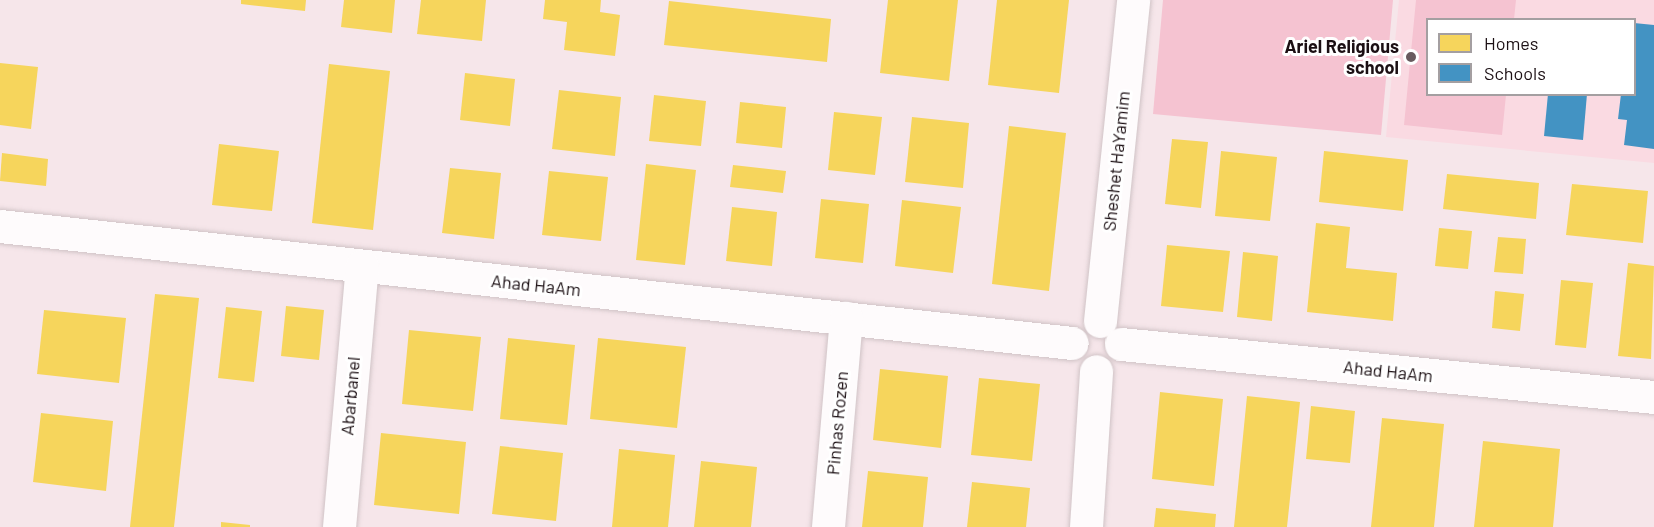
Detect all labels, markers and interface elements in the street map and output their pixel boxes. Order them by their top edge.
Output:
legend [1426,18,1636,96]
text: Homes [1484,32,1538,54]
place label: Ariel Religious school [1284,36,1399,78]
marker: Ariel Religious school [1404,50,1418,64]
text: Schools [1484,62,1546,84]
street label: Sheshet HaYamim [1098,90,1134,232]
street label: Ahad HaAm [490,270,582,300]
street label: Abarbanel [336,356,364,436]
street label: Ahad HaAm [1342,356,1434,386]
street label: Pinhas Rozen [822,370,852,476]

